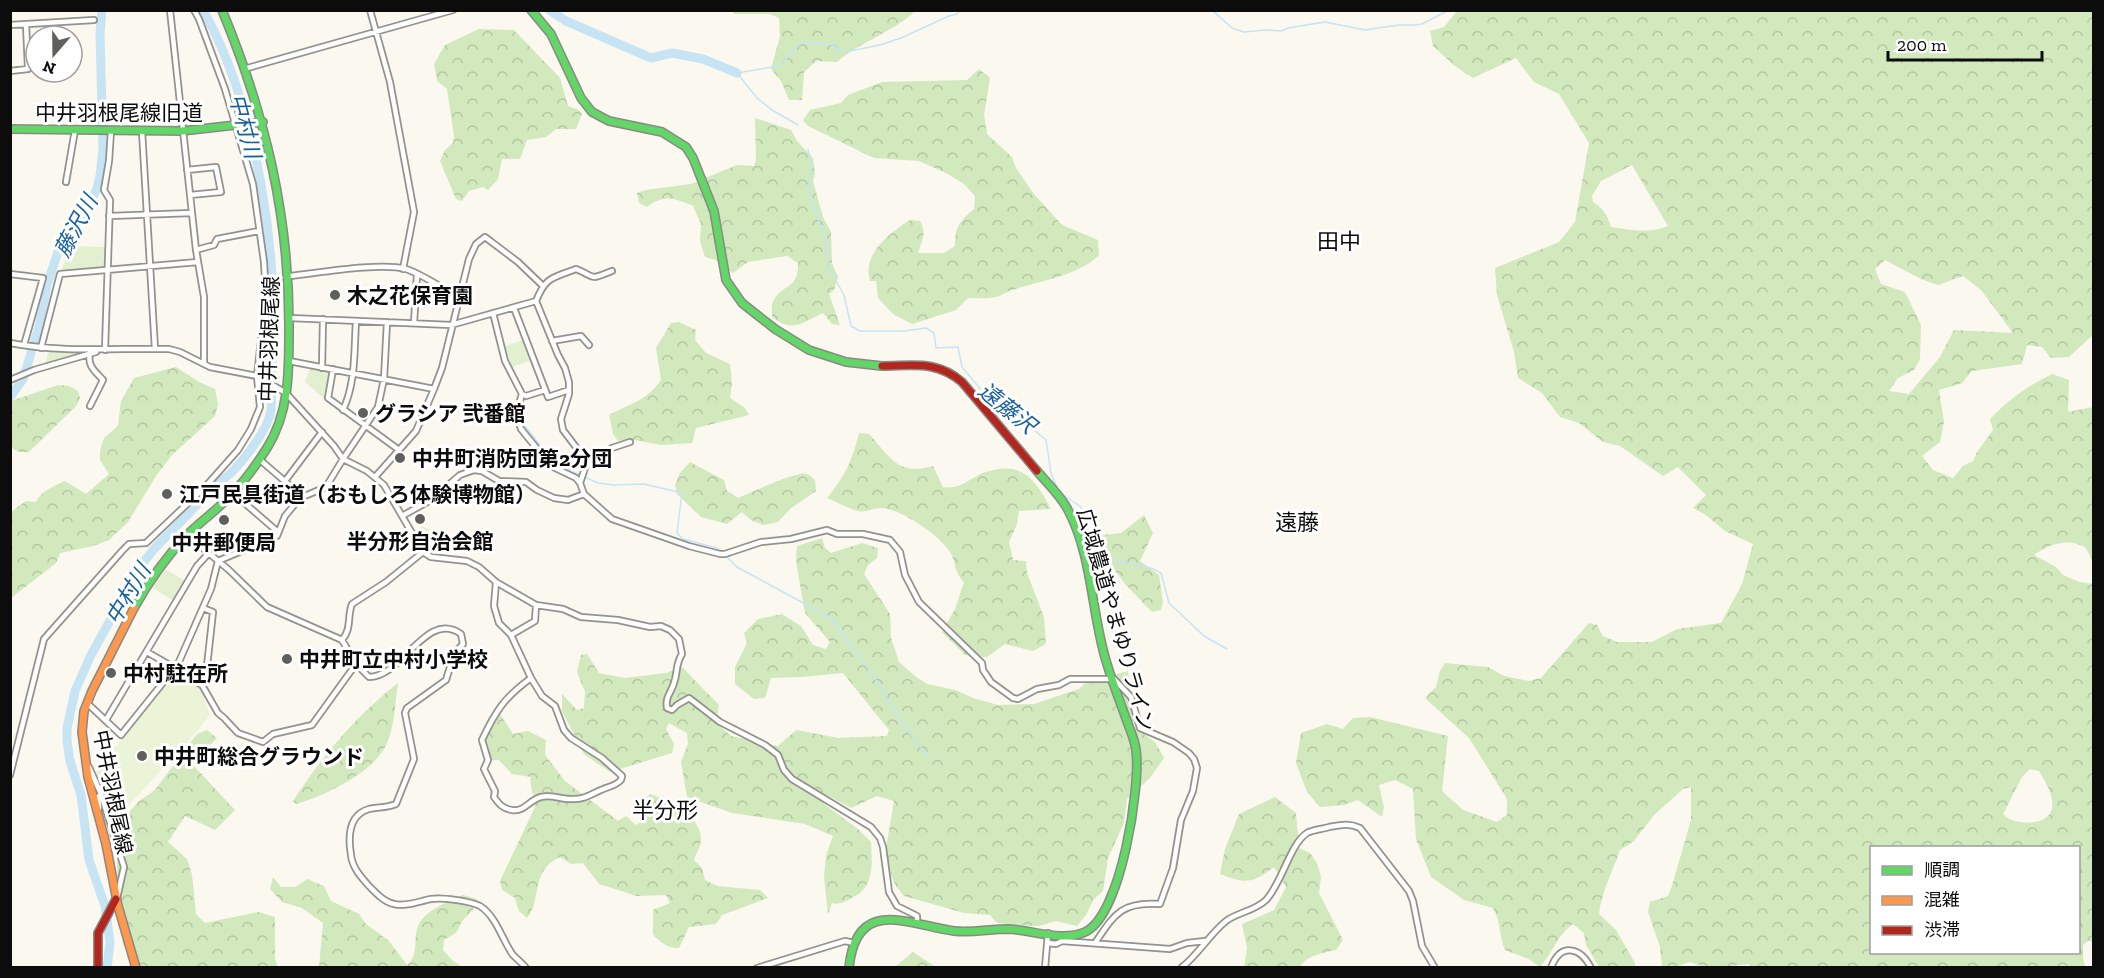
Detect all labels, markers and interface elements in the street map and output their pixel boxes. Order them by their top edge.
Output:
north arrow [24,24,84,84]
scale bar [1888,24,2042,62]
text: 200 m [1897,34,1947,56]
text: N [40,57,58,79]
water label: 中村川 [223,91,267,163]
street label: 中井羽根尾線旧道 [35,100,203,125]
water label: 藤沢川 [49,189,104,261]
district label: 田中 [1317,228,1361,255]
street label: 中井羽根尾線 [254,276,284,402]
place label: 木之花保育園 [347,283,473,308]
marker: 木之花保育園 [328,288,342,302]
water label: 遠藤沢 [973,377,1043,441]
place label: グラシア 弐番館 [375,401,526,426]
marker: グラシア 弐番館 [356,406,370,420]
place label: 中井町消防団第2分団 [412,446,612,471]
marker: 中井町消防団第2分団 [393,451,407,465]
place label: 江戸民具街道（おもしろ体験博物館） [179,482,536,507]
marker: 江戸民具街道（おもしろ体験博物館） [160,487,174,501]
street label: 広域農道やまゆりライン [1072,506,1160,734]
district label: 遠藤 [1275,509,1319,536]
marker: 半分形自治会館 [413,512,427,526]
marker: 中井郵便局 [217,513,231,527]
place label: 半分形自治会館 [347,529,494,554]
place label: 中井郵便局 [172,530,277,555]
water label: 中村川 [99,557,158,629]
place label: 中井町立中村小学校 [299,647,488,672]
marker: 中井町立中村小学校 [280,652,294,666]
place label: 中村駐在所 [123,661,228,686]
marker: 中村駐在所 [104,666,118,680]
street label: 中井羽根尾線 [89,728,137,856]
place label: 中井町総合グラウンド [154,744,364,769]
marker: 中井町総合グラウンド [135,749,149,763]
district label: 半分形 [632,797,698,824]
legend [1870,846,2080,954]
text: 順調 [1924,859,1960,881]
text: 混雑 [1924,889,1960,911]
text: 渋滞 [1924,919,1960,941]

